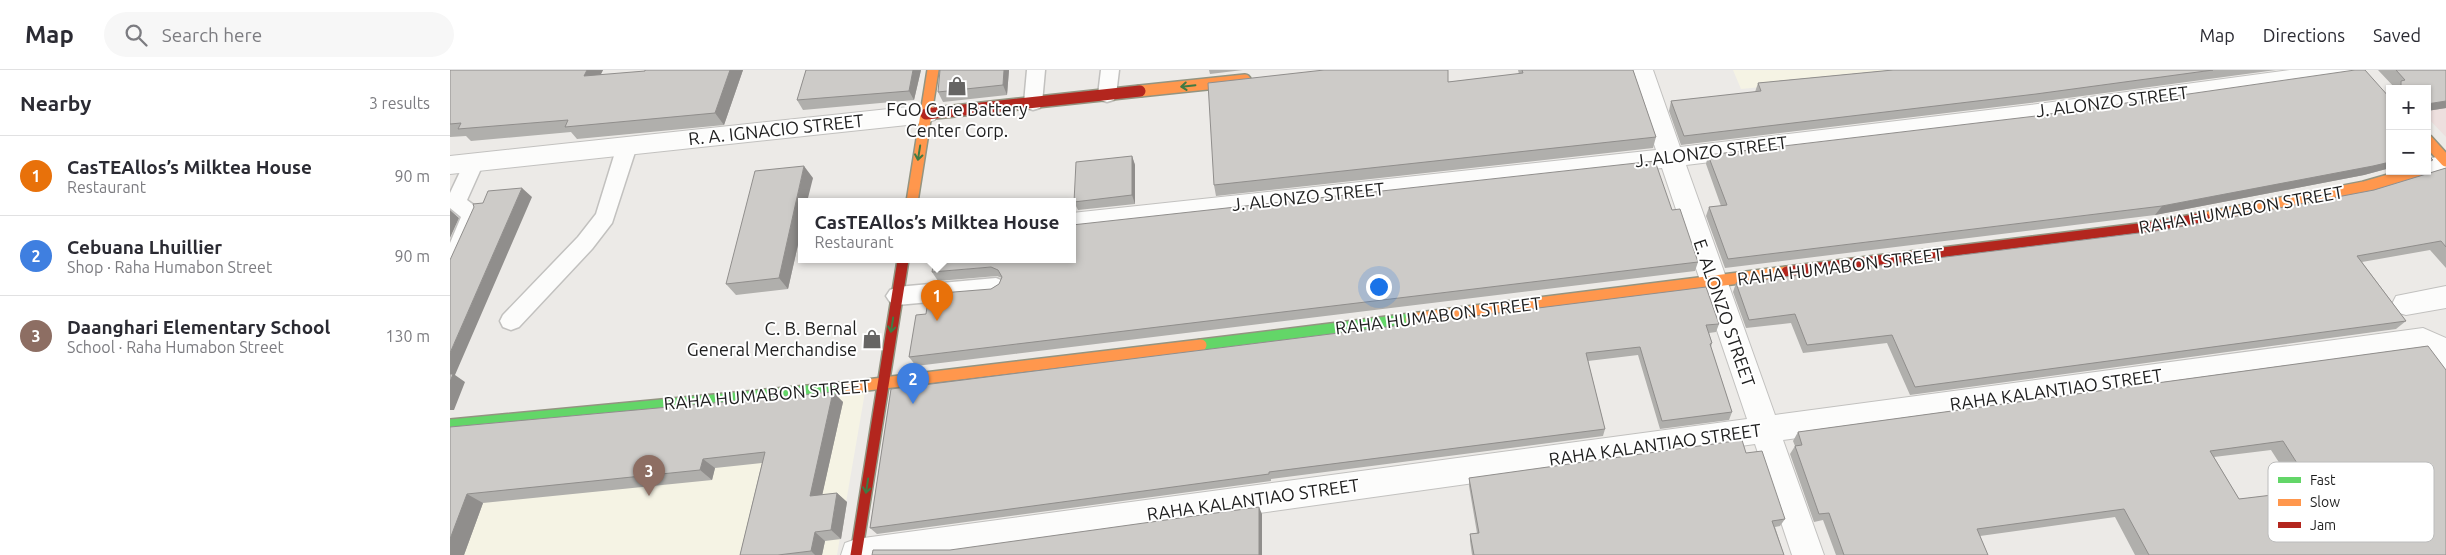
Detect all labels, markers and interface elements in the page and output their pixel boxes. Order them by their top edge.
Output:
search box [104,12,454,57]
text: Map [25,21,74,48]
icon: search [122,21,150,49]
text: Search here [162,24,262,46]
text: Map [2199,25,2235,45]
text: Directions [2263,25,2345,45]
text: Saved [2373,25,2421,45]
shop icon: FGO Care Battery Center Corp. [946,75,968,97]
one-way arrow [1180,81,1196,91]
street label: J. ALONZO STREET [2035,82,2189,120]
map controls [2386,85,2431,175]
button: + [2386,85,2431,130]
text: Nearby [20,91,91,115]
text: 3 results [369,94,430,112]
place label: FGO Care Battery Center Corp. [886,99,1028,140]
street label: R. A. IGNACIO STREET [687,110,865,148]
button: − [2386,130,2431,175]
street label: J. ALONZO STREET [1634,132,1788,170]
one-way arrow [914,144,924,160]
text: CasTEAllos’s Milktea House [67,156,312,178]
text: 1 [31,167,41,185]
text: 90 m [394,167,430,185]
text: Restaurant [67,178,146,196]
street label: J. ALONZO STREET [1231,178,1385,214]
street label: RAHA HUMABON STREET [2137,181,2345,237]
popup [798,198,1076,263]
text: CasTEAllos’s Milktea House [815,211,1059,233]
text: Restaurant [815,233,894,251]
text: Cebuana Lhuillier [67,236,222,258]
street label: E. ALONZO STREET [1690,236,1760,389]
street label: RAHA HUMABON STREET [1736,243,1944,289]
text: 2 [31,247,41,265]
text: 90 m [394,247,430,265]
text: Shop · Raha Humabon Street [67,258,272,276]
your location [1366,274,1392,300]
pin: 1 [921,280,953,321]
street label: RAHA HUMABON STREET [1334,292,1542,338]
text: Daanghari Elementary School [67,316,330,338]
one-way arrow [887,317,897,333]
place label: C. B. Bernal General Merchandise [687,318,857,359]
text: 3 [31,327,41,345]
text: 130 m [385,327,430,345]
shop icon: C. B. Bernal General Merchandise [861,328,883,350]
text: School · Raha Humabon Street [67,338,284,356]
pin: 2 [897,363,929,404]
street label: RAHA KALANTIAO STREET [1948,364,2163,414]
street label: RAHA HUMABON STREET [663,375,871,413]
street label: RAHA KALANTIAO STREET [1547,419,1762,469]
pin: 3 [633,455,665,496]
legend [2268,462,2434,542]
text: Fast [2310,472,2336,488]
street label: RAHA KALANTIAO STREET [1145,474,1360,524]
one-way arrow [862,477,872,493]
text: Slow [2310,494,2340,510]
text: Jam [2310,517,2336,533]

